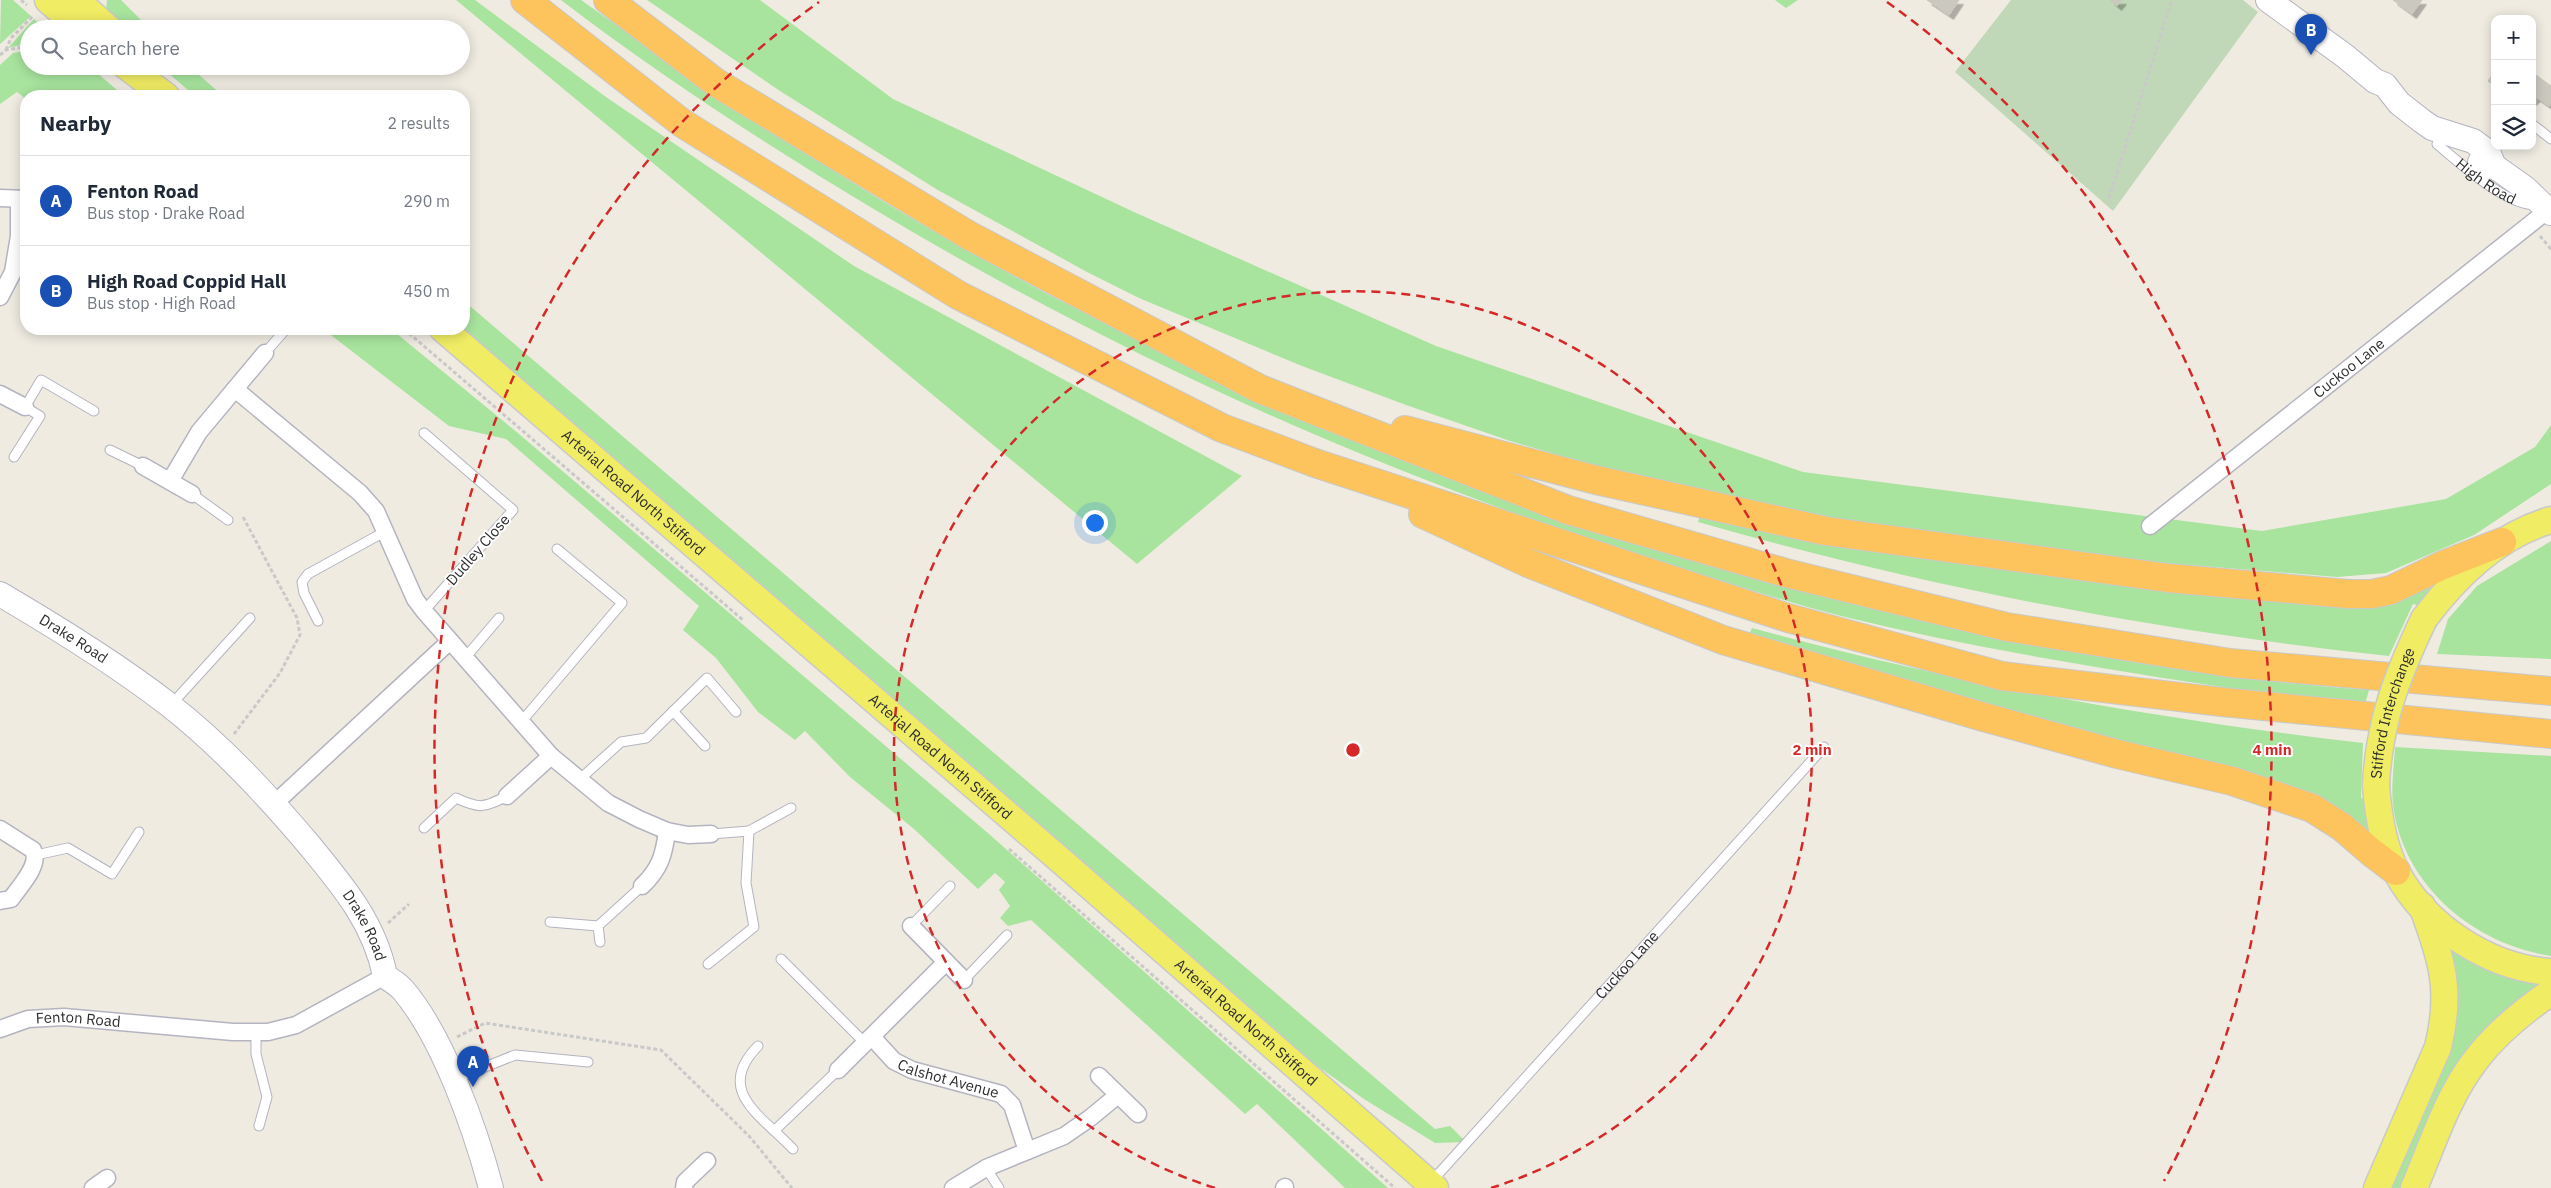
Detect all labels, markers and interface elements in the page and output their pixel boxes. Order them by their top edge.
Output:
pin: B [2295,14,2327,55]
map controls [2491,15,2536,150]
button: + [2491,15,2536,60]
search box [20,20,470,75]
icon: search [38,34,66,62]
text: Search here [78,36,180,60]
button: − [2491,60,2536,105]
button: layers [2491,105,2536,150]
text: Nearby [40,109,111,137]
text: 2 results [387,113,450,133]
street label: High Road [2452,154,2519,208]
text: Fenton Road [87,179,199,203]
text: A [51,191,61,211]
text: 290 m [403,191,450,211]
text: Bus stop · Drake Road [87,203,245,223]
text: High Road Coppid Hall [87,269,286,293]
text: B [51,281,61,301]
text: 450 m [403,281,450,301]
text: Bus stop · High Road [87,293,236,313]
street label: Cuckoo Lane [2309,334,2388,402]
street label: Arterial Road North Stifford [558,425,709,559]
street label: Dudley Close [442,510,514,589]
your location [1082,510,1108,536]
street label: Drake Road [36,610,112,667]
street label: Stifford Interchange [2366,644,2419,779]
street label: Arterial Road North Stifford [865,689,1016,824]
text: 2 min [1792,740,1832,759]
text: 4 min [2252,740,2292,759]
centre of rings [1344,741,1362,759]
street label: Drake Road [339,886,391,963]
street label: Cuckoo Lane [1591,927,1662,1003]
street label: Arterial Road North Stifford [1171,955,1322,1090]
street label: Fenton Road [35,1007,121,1031]
pin: A [457,1046,489,1087]
street label: Calshot Avenue [895,1054,1001,1102]

